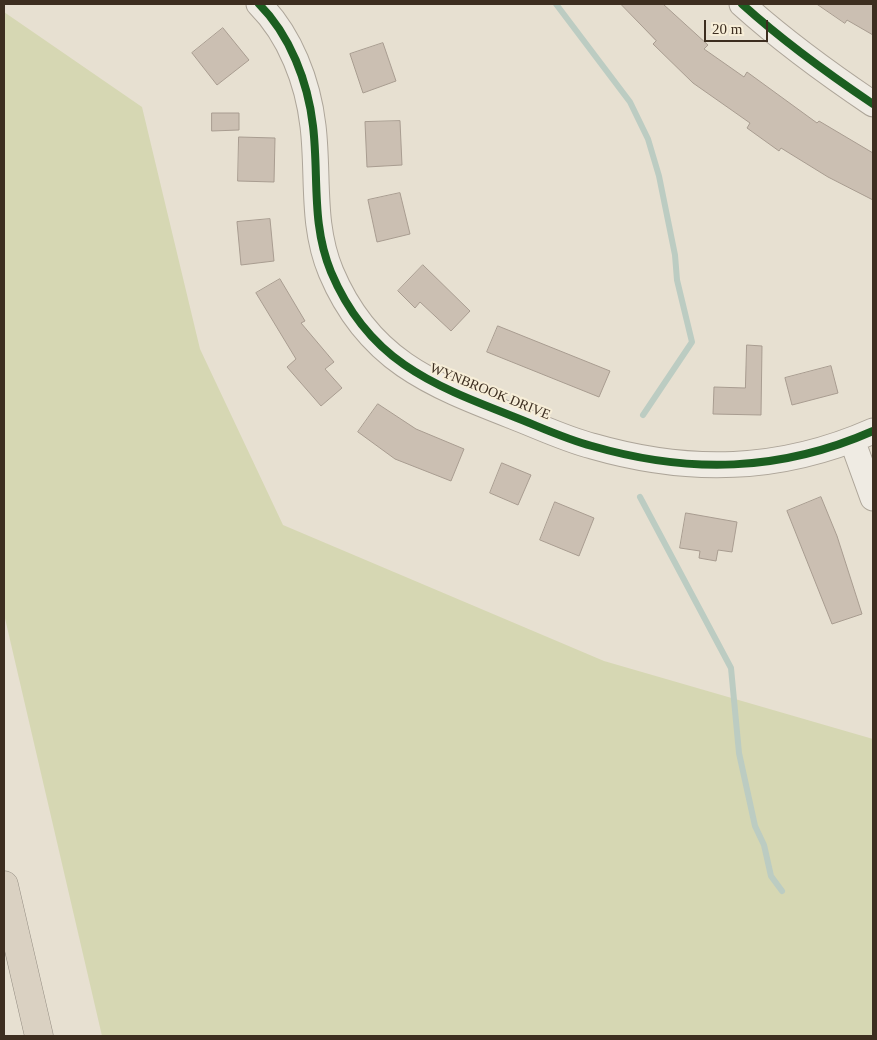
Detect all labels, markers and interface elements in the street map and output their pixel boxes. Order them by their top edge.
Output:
scale bar [707,10,771,42]
text: 20 m [712,21,742,37]
street label: WYNBROOK DRIVE [427,360,553,424]

